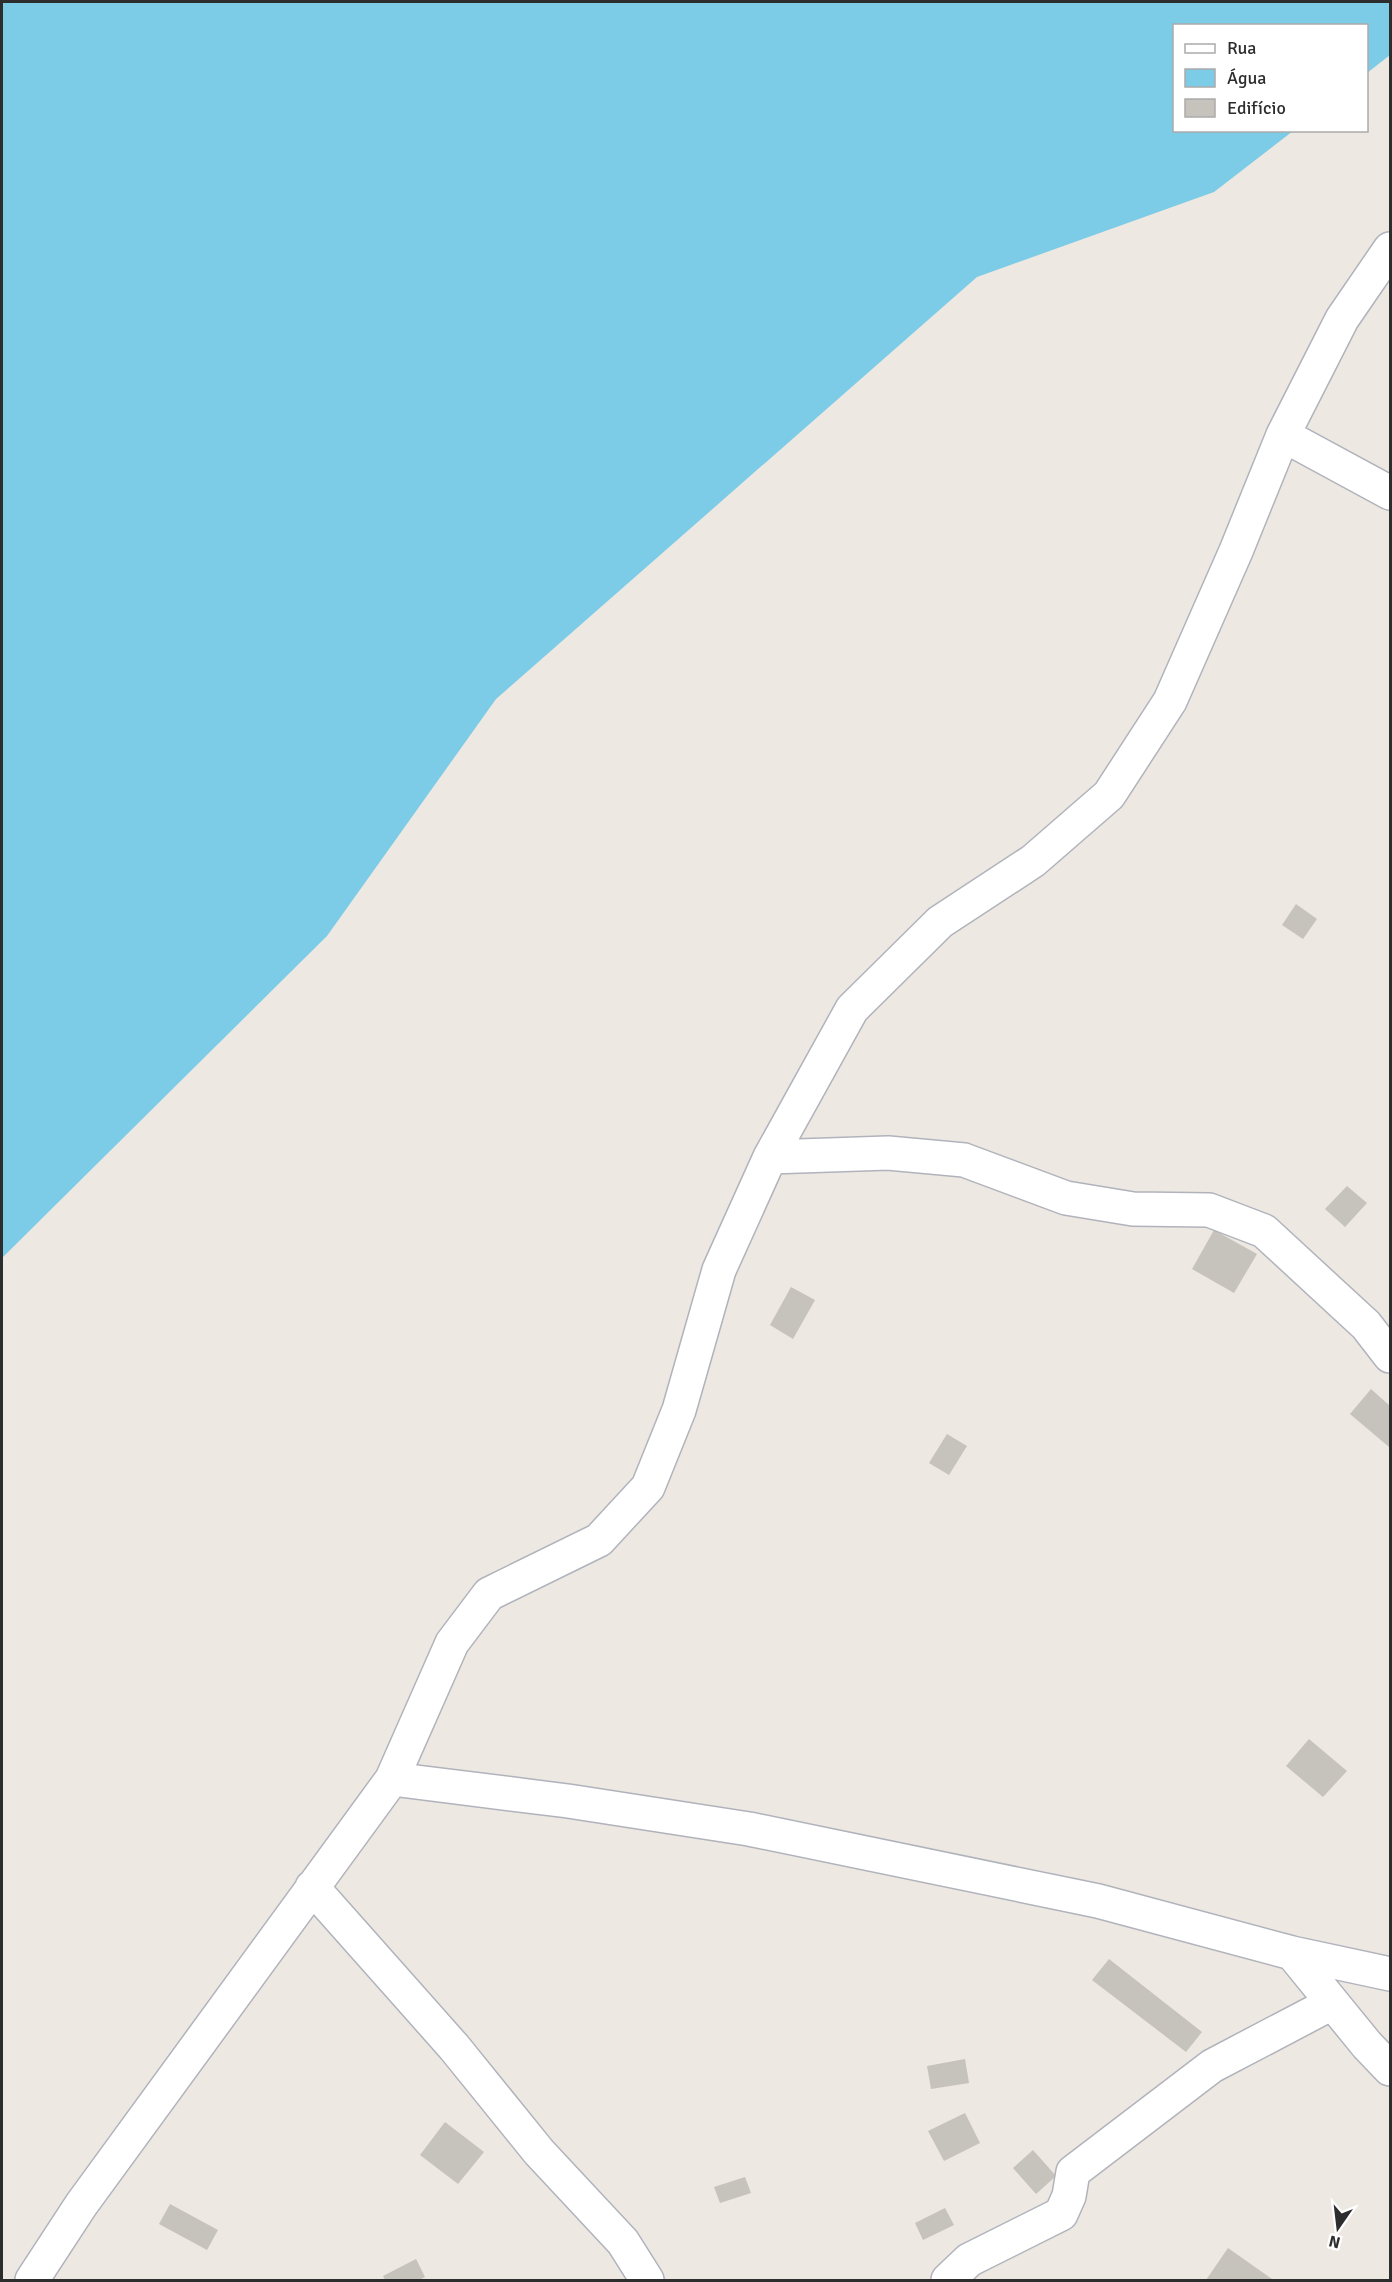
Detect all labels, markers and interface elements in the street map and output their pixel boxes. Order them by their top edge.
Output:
legend [1173,24,1368,132]
text: Rua [1227,37,1256,59]
text: Água [1227,67,1266,89]
text: Edifício [1227,97,1286,119]
north arrow [1308,2198,1368,2258]
text: N [1327,2231,1342,2253]

